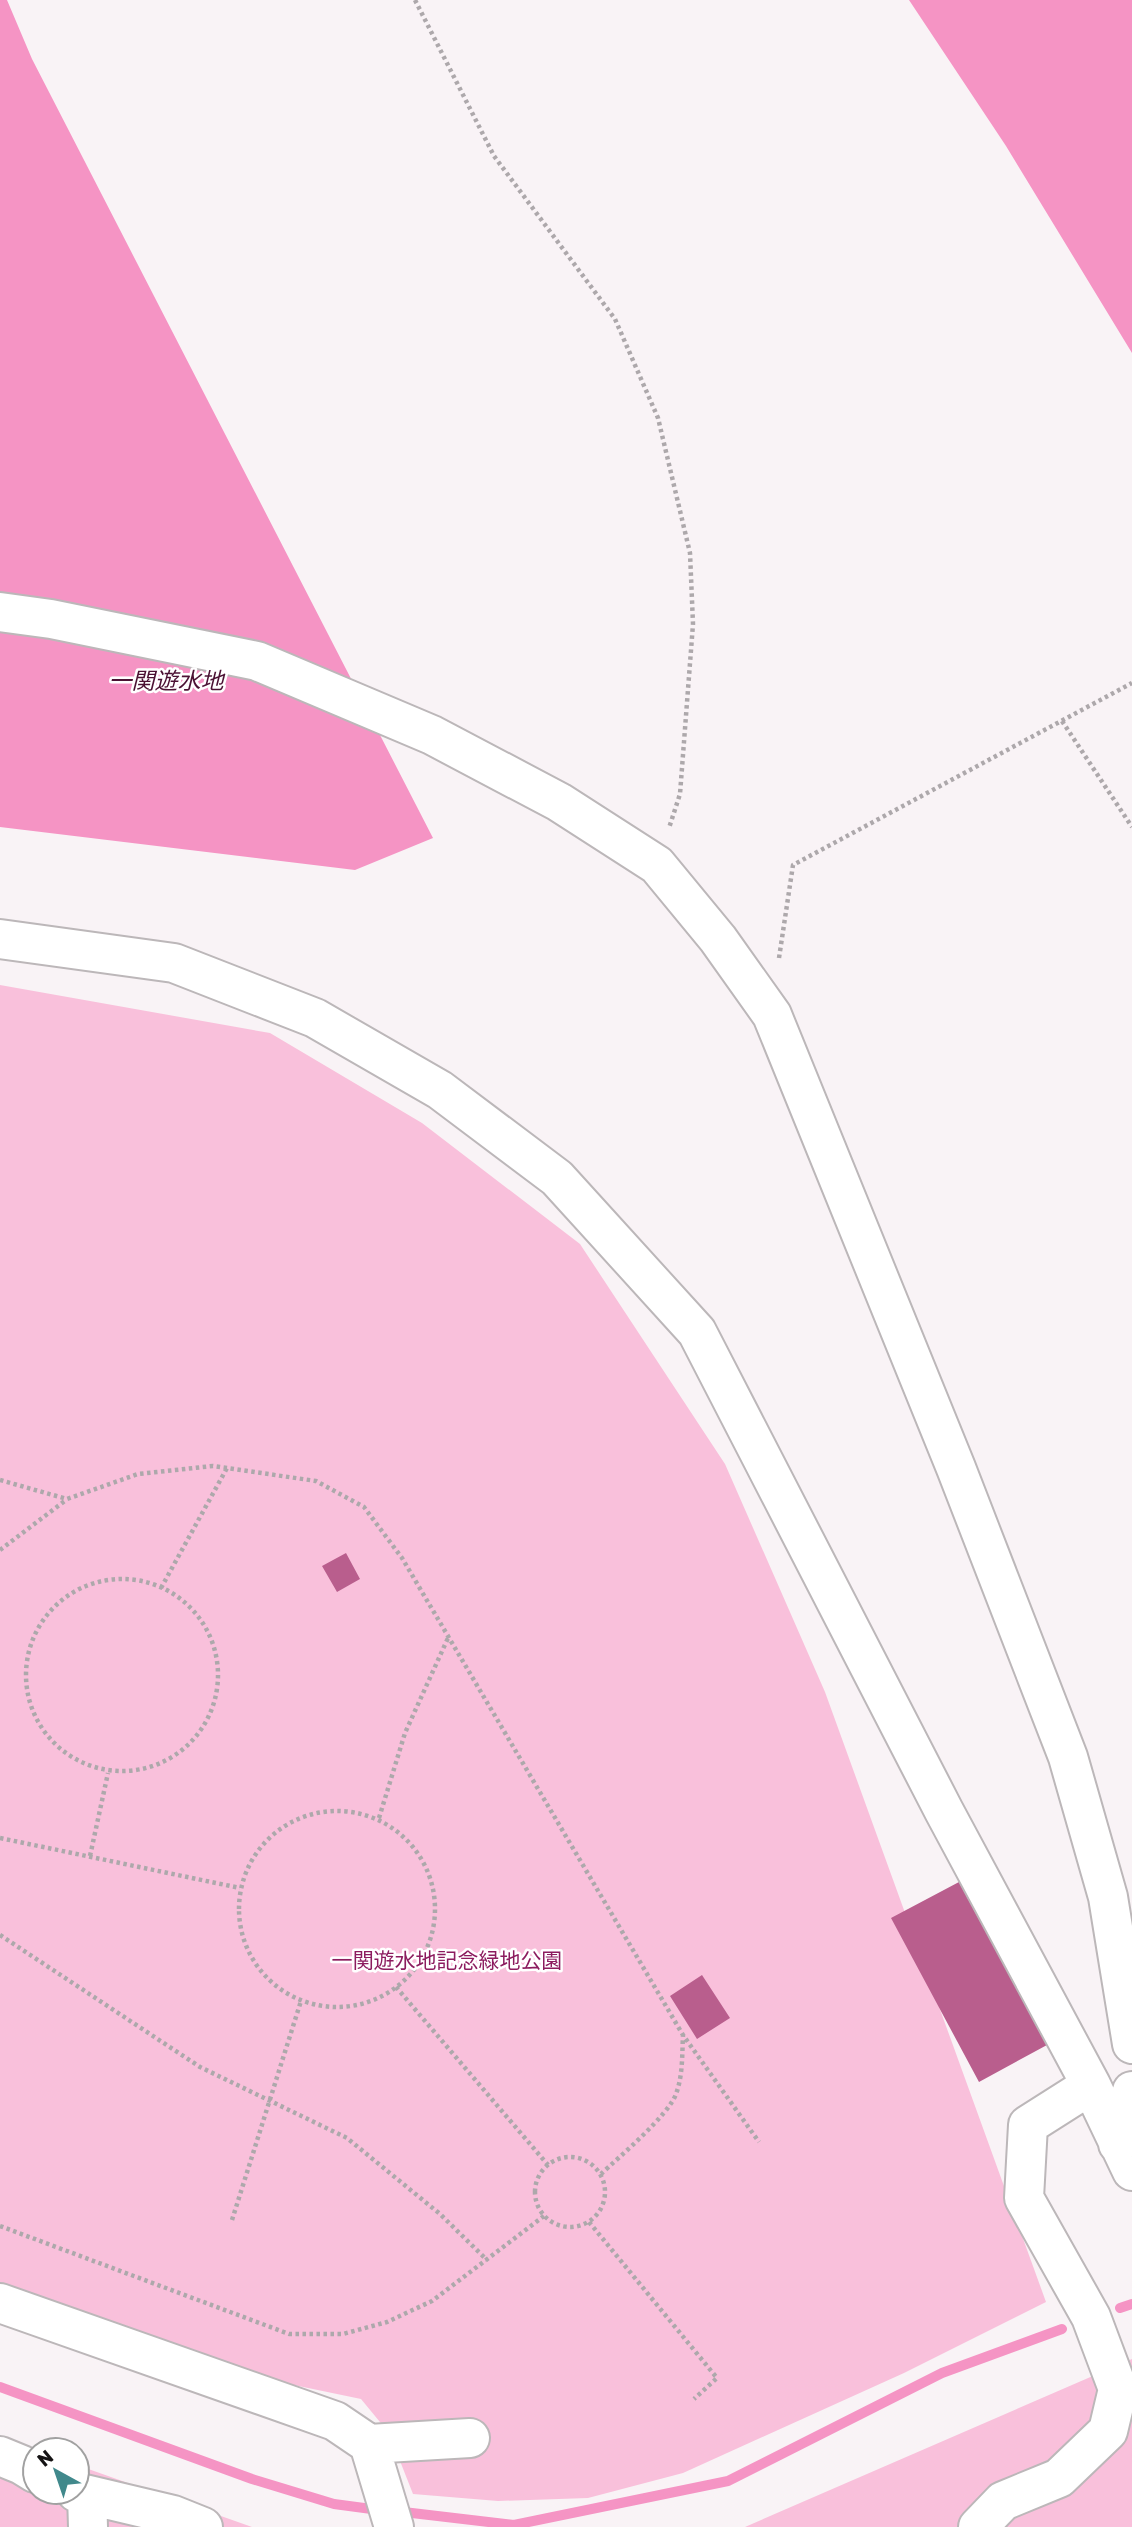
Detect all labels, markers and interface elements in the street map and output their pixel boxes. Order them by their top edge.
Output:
water label: 一関遊水地 [109,667,226,695]
park label: 一関遊水地記念緑地公園 [332,1948,563,1973]
north arrow [21,2436,91,2506]
text: N [33,2445,58,2472]

